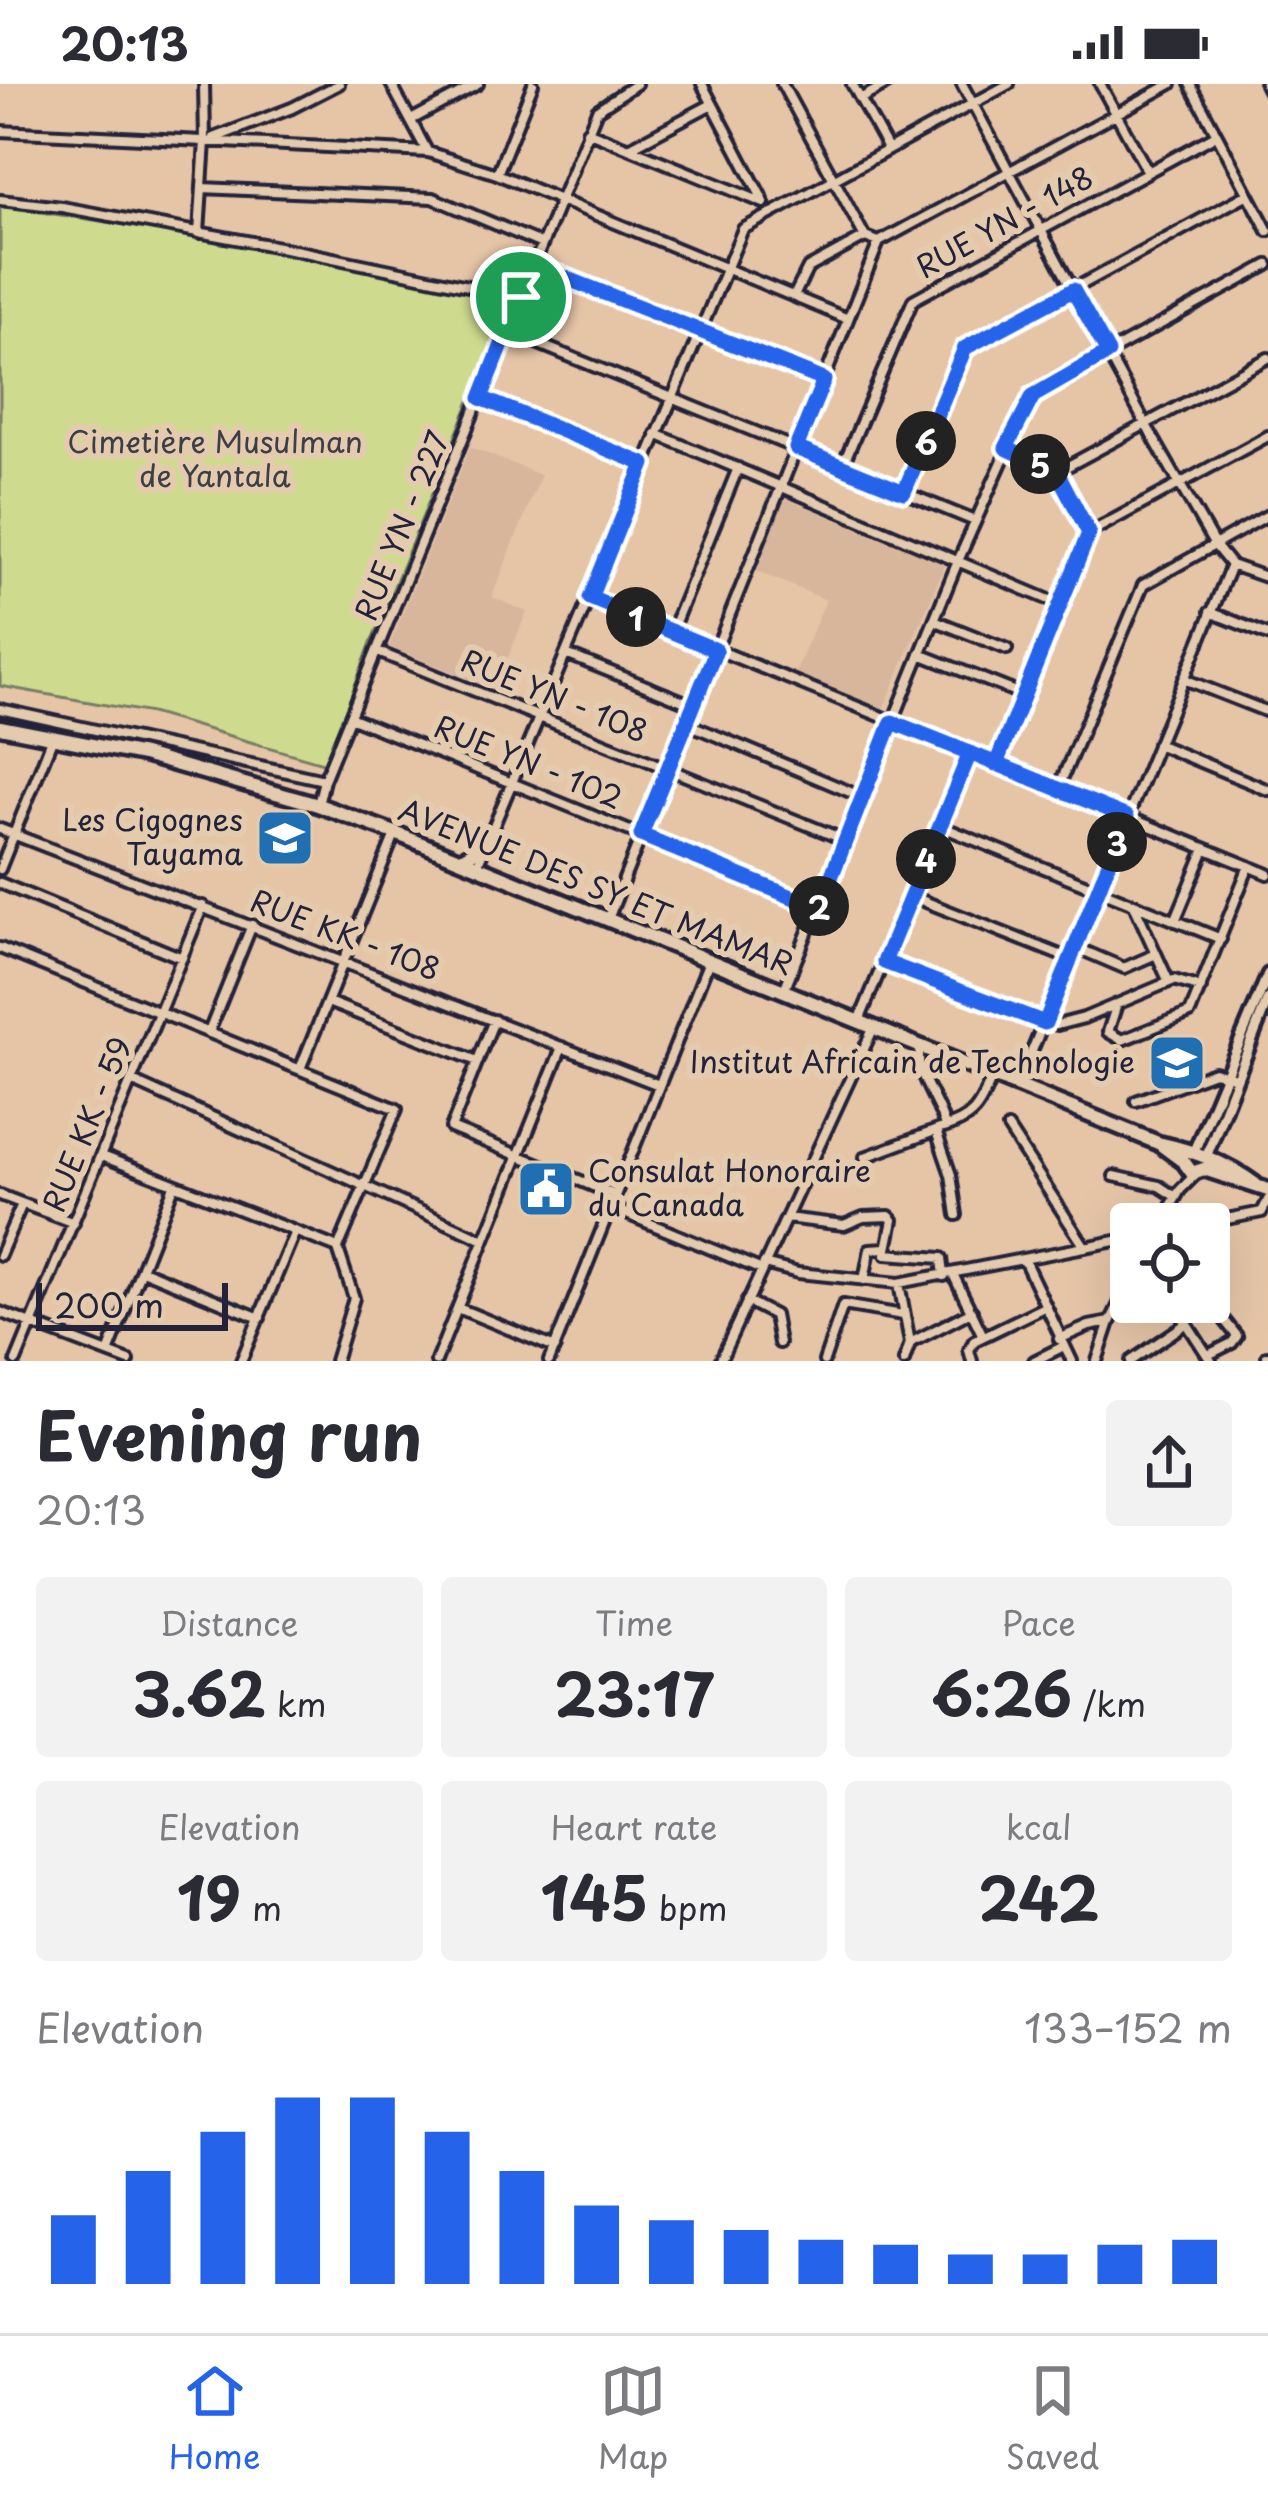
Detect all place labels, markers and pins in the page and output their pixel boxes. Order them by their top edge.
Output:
pin [470,246,572,348]
pin: 6 [896,411,956,471]
pin: 5 [1010,434,1070,494]
pin: 1 [606,587,666,647]
place label: Les Cigognes Tayama [62,796,243,875]
school or university icon: Les Cigognes Tayama [254,807,316,869]
pin: 3 [1087,812,1147,872]
pin: 4 [896,829,956,889]
pin: 2 [789,876,849,936]
school or university icon: Institut Africain de Technologie [1146,1032,1208,1094]
place label: Institut Africain de Technologie [690,1038,1135,1083]
place label: Consulat Honoraire du Canada [588,1147,871,1226]
public building icon: Consulat Honoraire du Canada [515,1158,577,1220]

